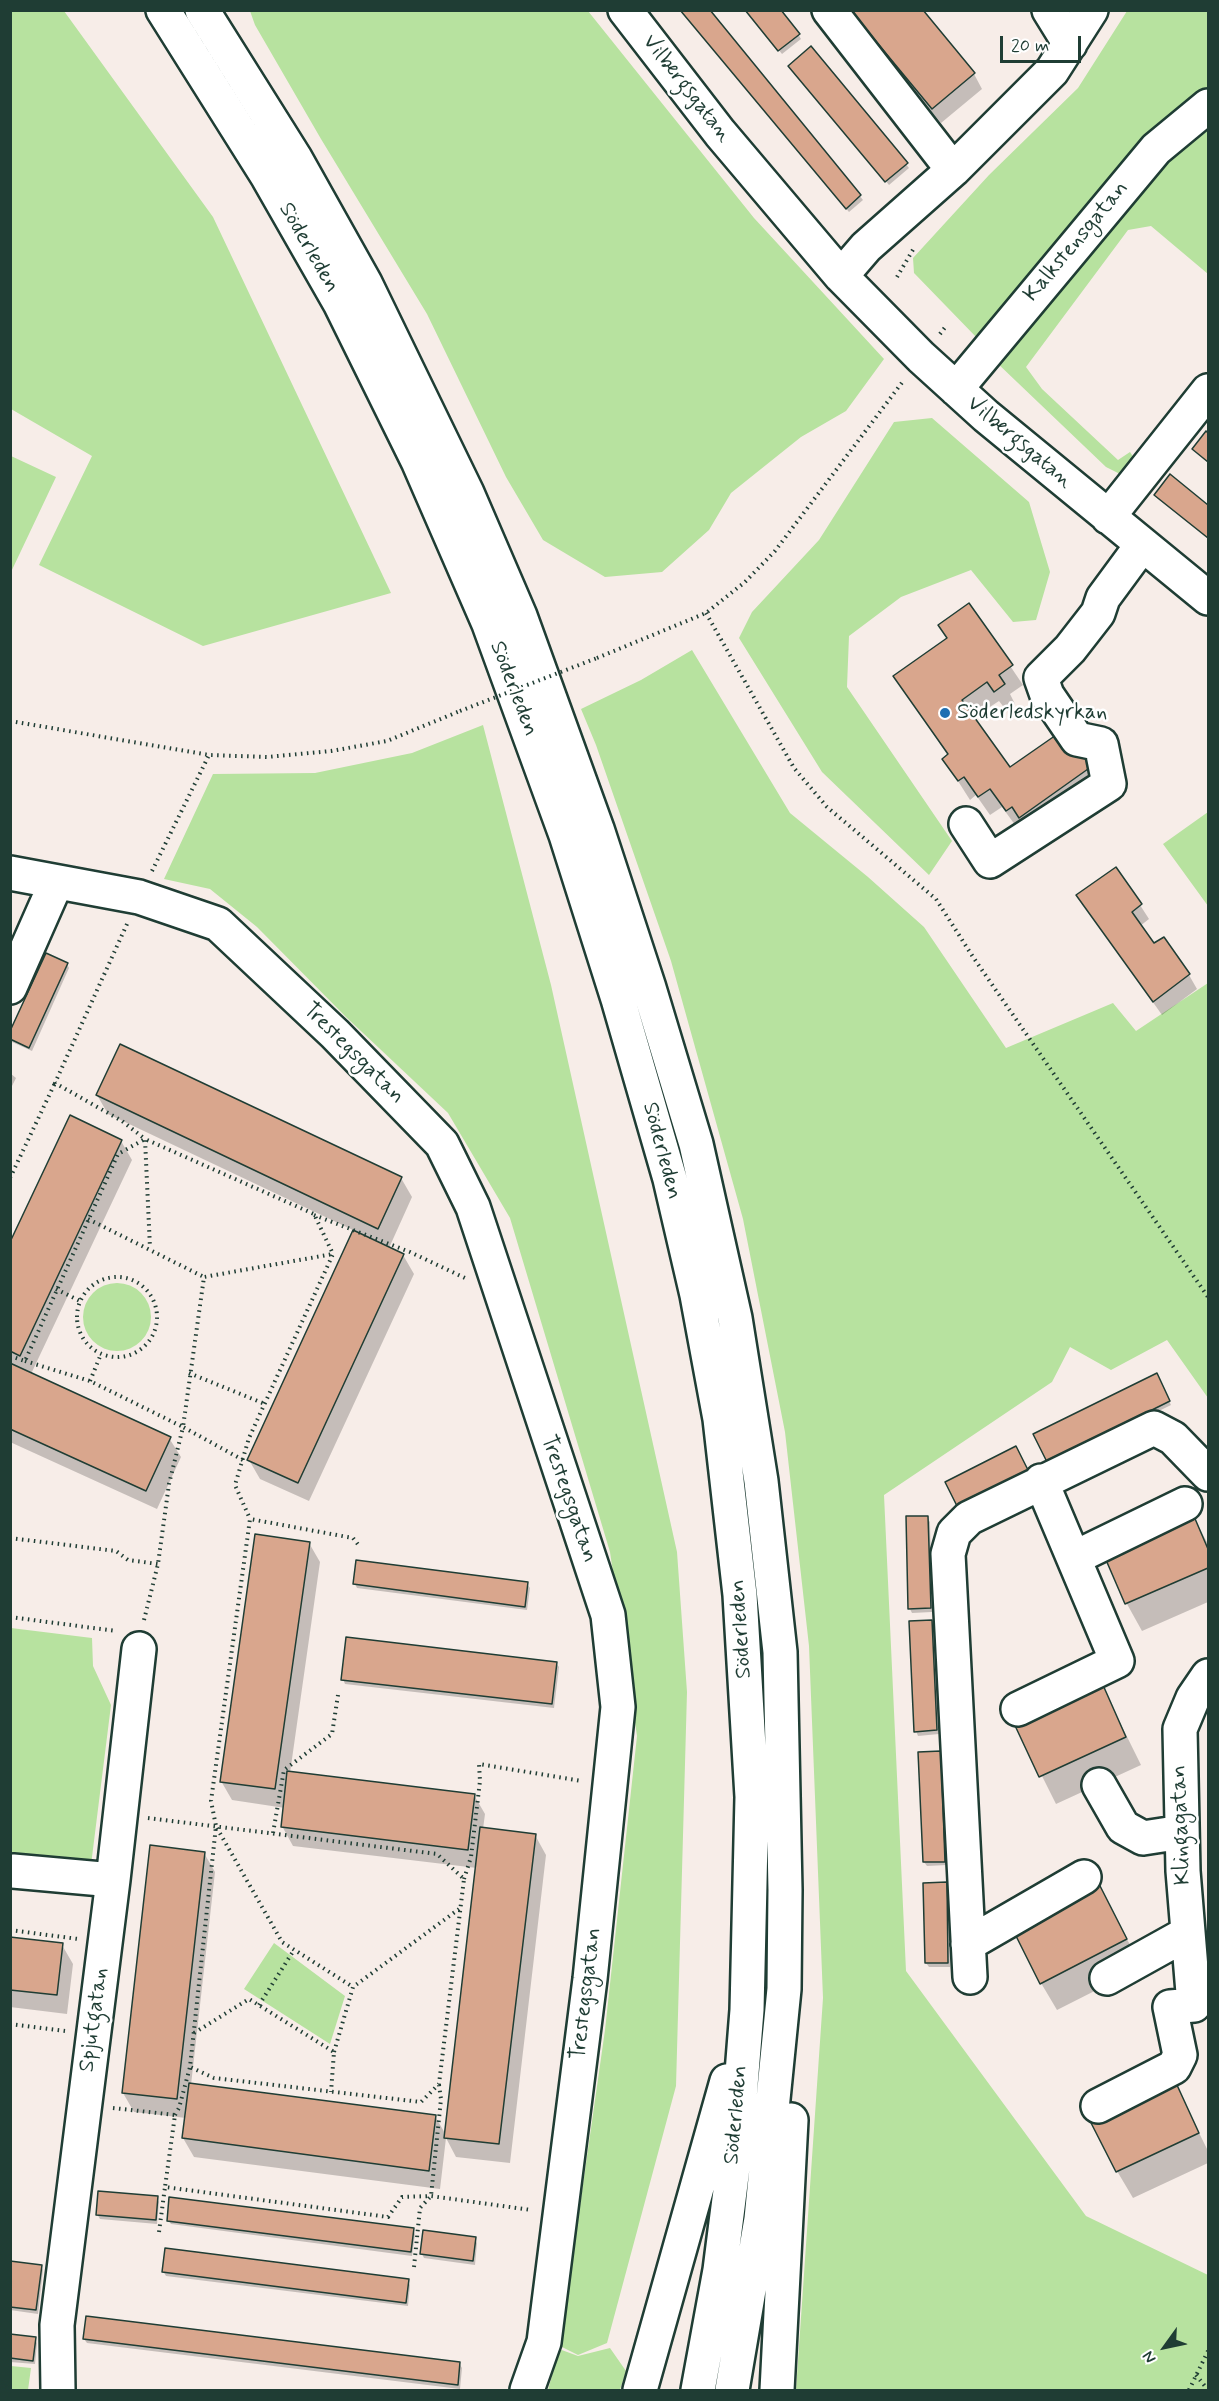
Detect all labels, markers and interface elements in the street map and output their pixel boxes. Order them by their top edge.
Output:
scale bar [1003,24,1084,62]
street label: Vilbergsgatan [636,30,736,148]
text: 20 m [1011,34,1049,58]
street label: Kalkstensgatan [1019,176,1135,308]
street label: Söderleden [272,198,344,298]
street label: Vilbergsgatan [961,391,1077,495]
street label: Söderleden [483,638,543,740]
place label: Söderledskyrkan [957,700,1107,726]
marker: Söderledskyrkan [938,706,952,720]
street label: Trestegsgatan [297,998,409,1110]
street label: Söderleden [635,1100,687,1202]
street label: Trestegsgatan [534,1432,602,1566]
street label: Söderleden [725,1579,759,1679]
street label: Klingagatan [1167,1764,1197,1886]
street label: Trestegsgatan [566,1926,608,2062]
street label: Spjutgatan [75,1966,115,2074]
street label: Söderleden [720,2064,754,2166]
north arrow [1135,2317,1195,2377]
text: N [1138,2347,1161,2367]

